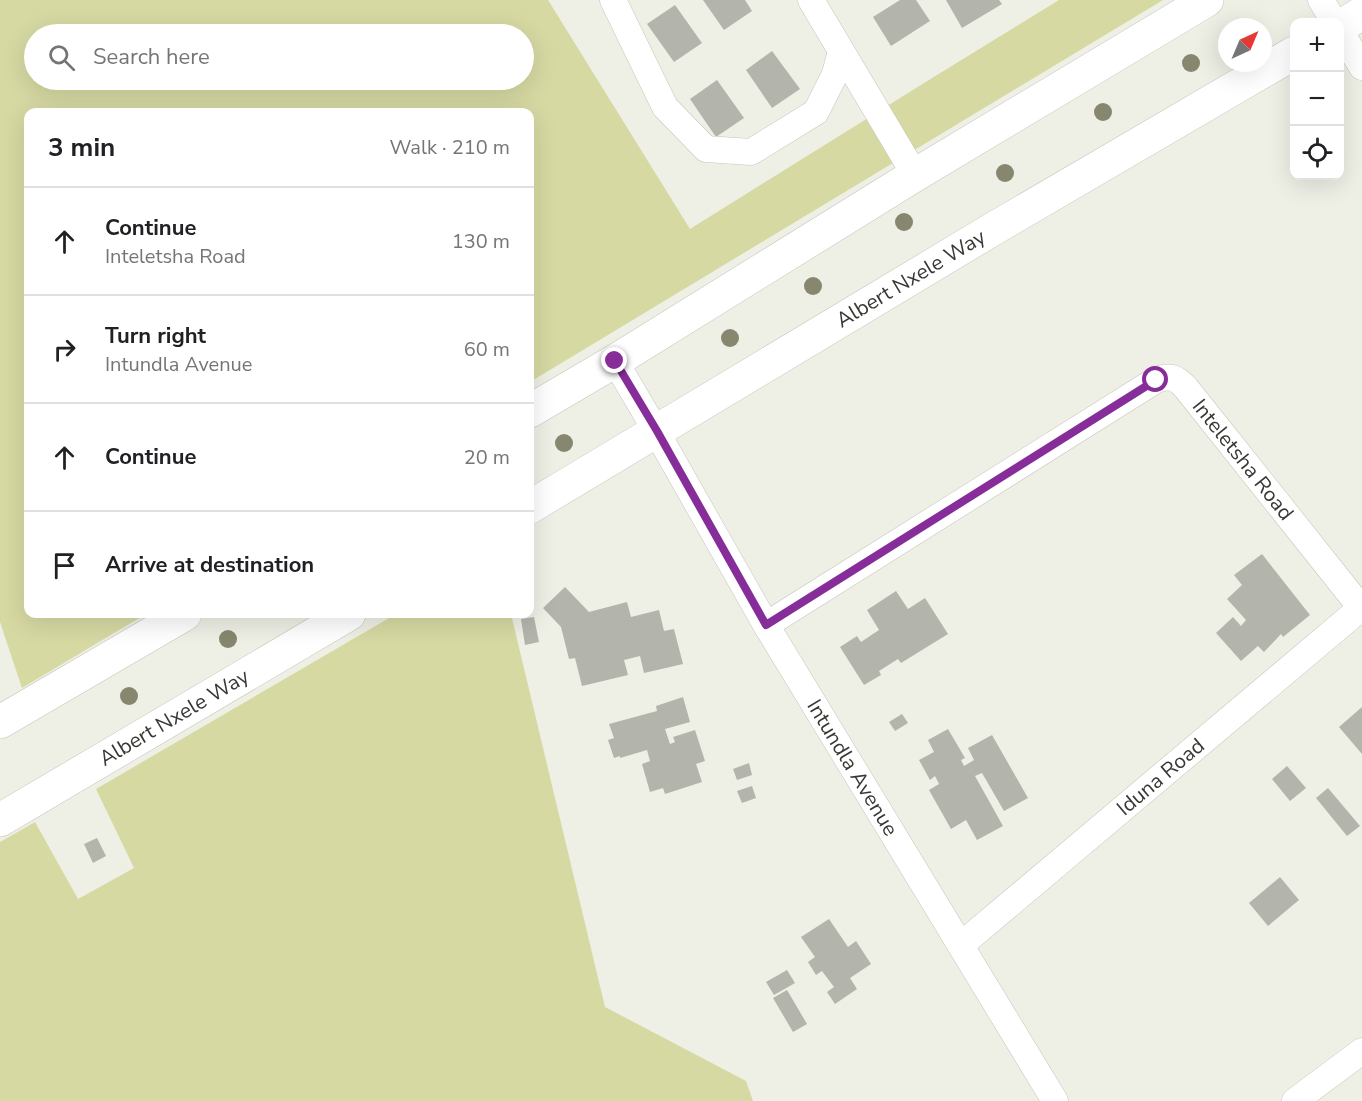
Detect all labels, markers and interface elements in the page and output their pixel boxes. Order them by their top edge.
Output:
north arrow [1218,18,1272,72]
map controls [1290,18,1344,180]
button: + [1290,18,1344,72]
search box [24,24,534,90]
icon: search [45,41,78,74]
text: Search here [93,42,210,72]
button: − [1290,72,1344,126]
button: locate [1290,126,1344,180]
text: 3 min [48,130,115,165]
text: Walk · 210 m [390,134,510,161]
text: Continue [105,213,196,243]
street label: Albert Nxele Way [831,223,991,334]
icon: ahead [48,225,81,258]
text: 130 m [452,228,510,255]
text: Inteletsha Road [105,243,246,270]
text: Turn right [105,321,206,351]
icon: right [48,333,81,366]
text: 60 m [464,336,510,363]
route end [601,347,627,373]
text: Intundla Avenue [105,351,252,378]
route start [1142,366,1168,392]
street label: Inteletsha Road [1186,393,1300,526]
icon: ahead [48,441,81,474]
text: Continue [105,442,196,472]
text: 20 m [464,444,510,471]
icon: arrive [48,549,81,582]
text: Arrive at destination [105,550,314,580]
street label: Albert Nxele Way [94,662,254,773]
street label: Intundla Avenue [800,694,905,841]
street label: Iduna Road [1111,732,1210,822]

